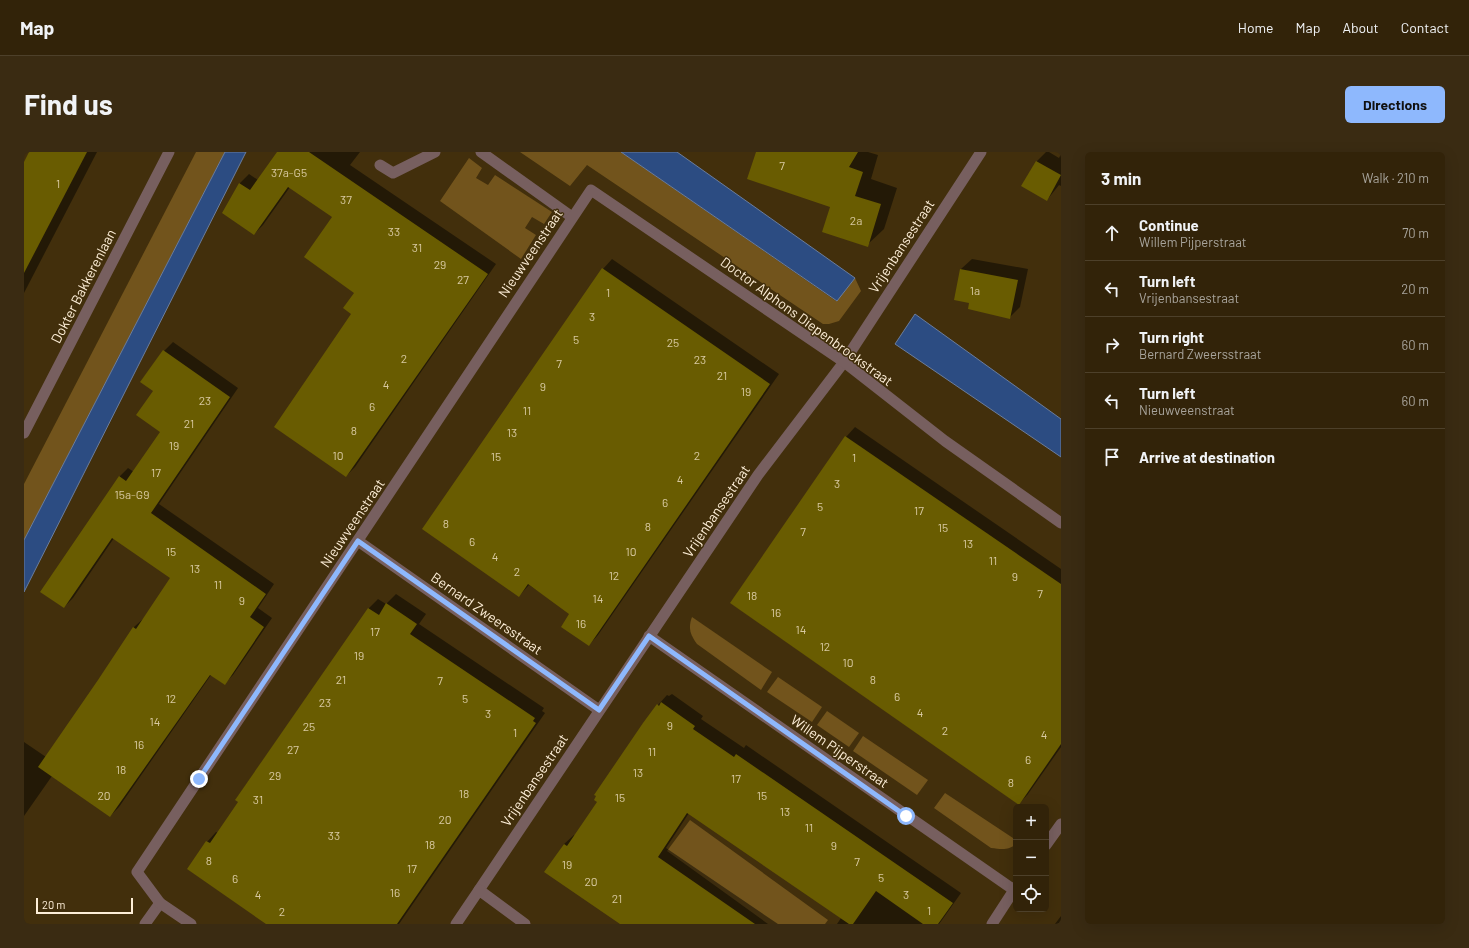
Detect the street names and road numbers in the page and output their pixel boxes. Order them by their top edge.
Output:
street label: Vrijenbansestraat [864,196,938,296]
street label: Nieuwveenstraat [494,205,566,301]
street label: Dokter Bakkerenlaan [47,226,119,346]
street label: Doctor Alphons Diepenbrockstraat [718,253,896,389]
street label: Vrijenbansestraat [679,462,753,560]
street label: Nieuwveenstraat [316,475,388,571]
street label: Bernard Zweersstraat [428,568,546,658]
street label: Willem Pijperstraat [788,711,892,791]
street label: Vrijenbansestraat [497,731,571,829]

